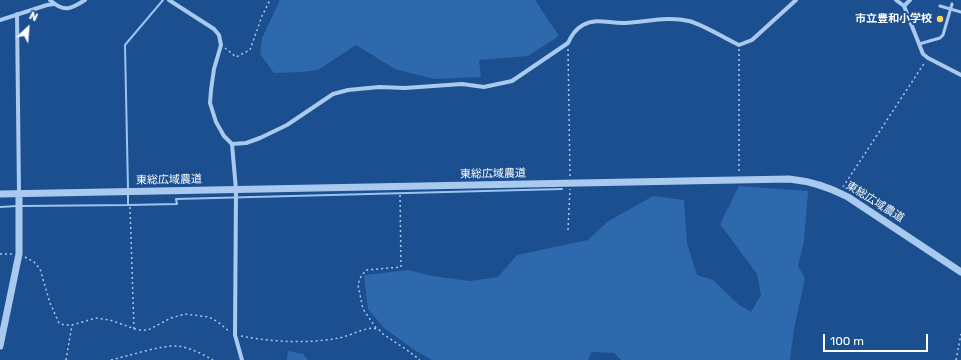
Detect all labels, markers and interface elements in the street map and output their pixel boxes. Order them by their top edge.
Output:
north arrow [8,8,48,48]
text: N [27,9,40,24]
place label: 市立豊和小学校 [855,12,932,26]
marker: 市立豊和小学校 [935,14,945,24]
street label: 東総広域農道 [460,167,526,181]
street label: 東総広域農道 [136,173,202,187]
street label: 東総広域農道 [844,179,906,225]
scale bar [825,326,930,352]
text: 100 m [830,334,864,348]

